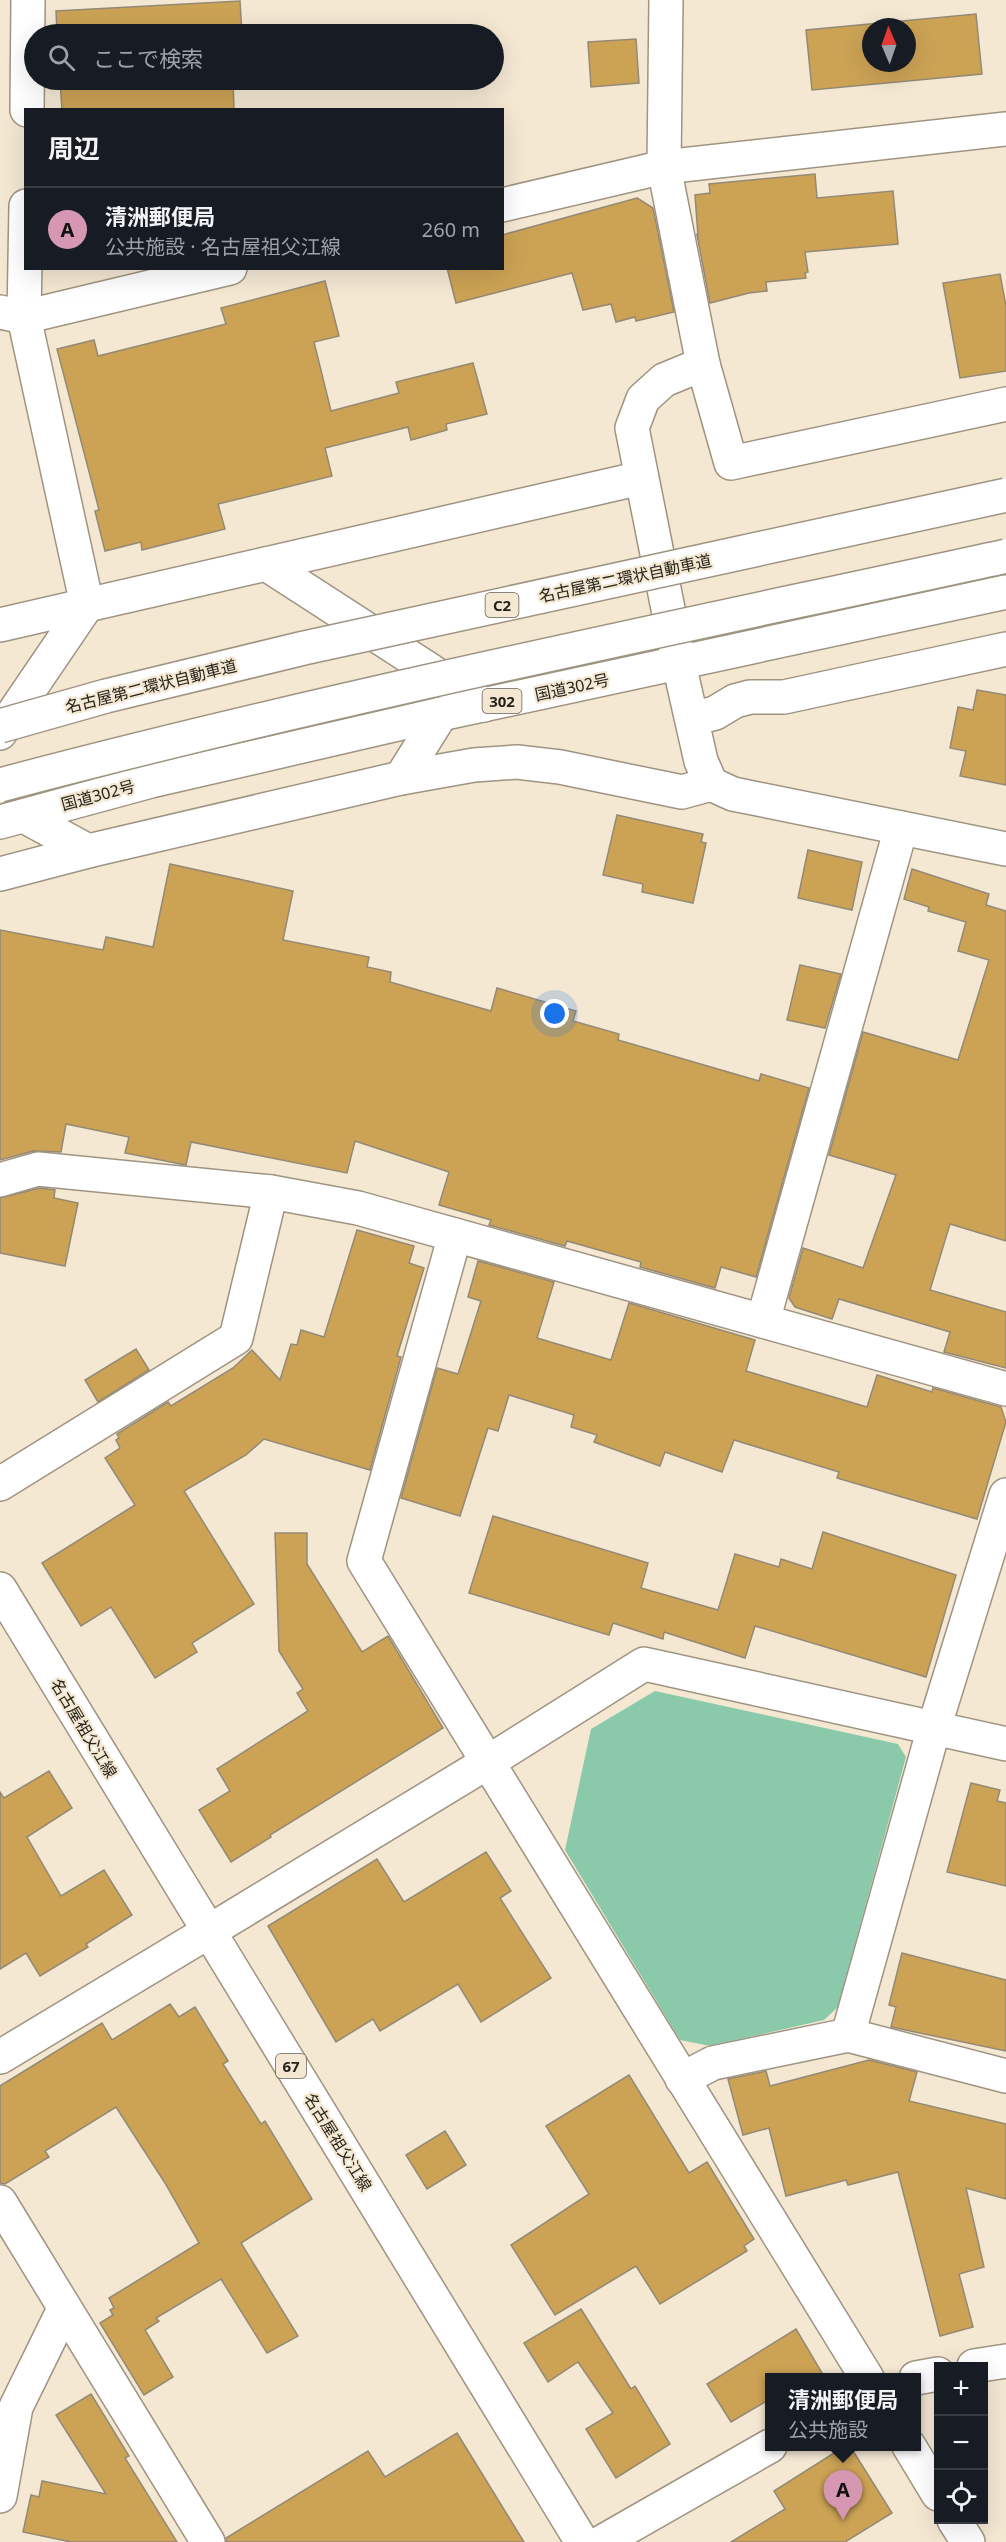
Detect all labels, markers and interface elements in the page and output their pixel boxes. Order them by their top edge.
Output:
north arrow [862,18,916,72]
search box [24,24,504,90]
icon: search [45,41,78,74]
text: ここで検索 [93,43,203,73]
text: 周辺 [48,130,100,166]
text: 清洲郵便局 [105,201,215,231]
text: A [61,216,74,243]
text: 260 m [422,216,480,243]
text: 公共施設 · 名古屋祖父江線 [105,233,341,260]
street label: 名古屋第二環状自動車道 [537,549,713,607]
road number: C2 [486,593,518,617]
street label: 名古屋第二環状自動車道 [63,654,239,718]
street label: 国道302号 [533,668,611,706]
road number: 302 [482,689,522,713]
street label: 国道302号 [59,775,137,815]
your location [540,999,569,1028]
street label: 名古屋祖父江線 [46,1674,122,1782]
road number: 67 [276,2054,306,2078]
street label: 名古屋祖父江線 [299,2089,377,2195]
map controls [934,2362,988,2524]
button: + [934,2362,988,2416]
popup [765,2373,921,2451]
text: 清洲郵便局 [788,2384,898,2414]
text: 公共施設 [788,2416,868,2443]
button: − [934,2416,988,2470]
pin: A [824,2470,862,2520]
button: locate [934,2470,988,2524]

